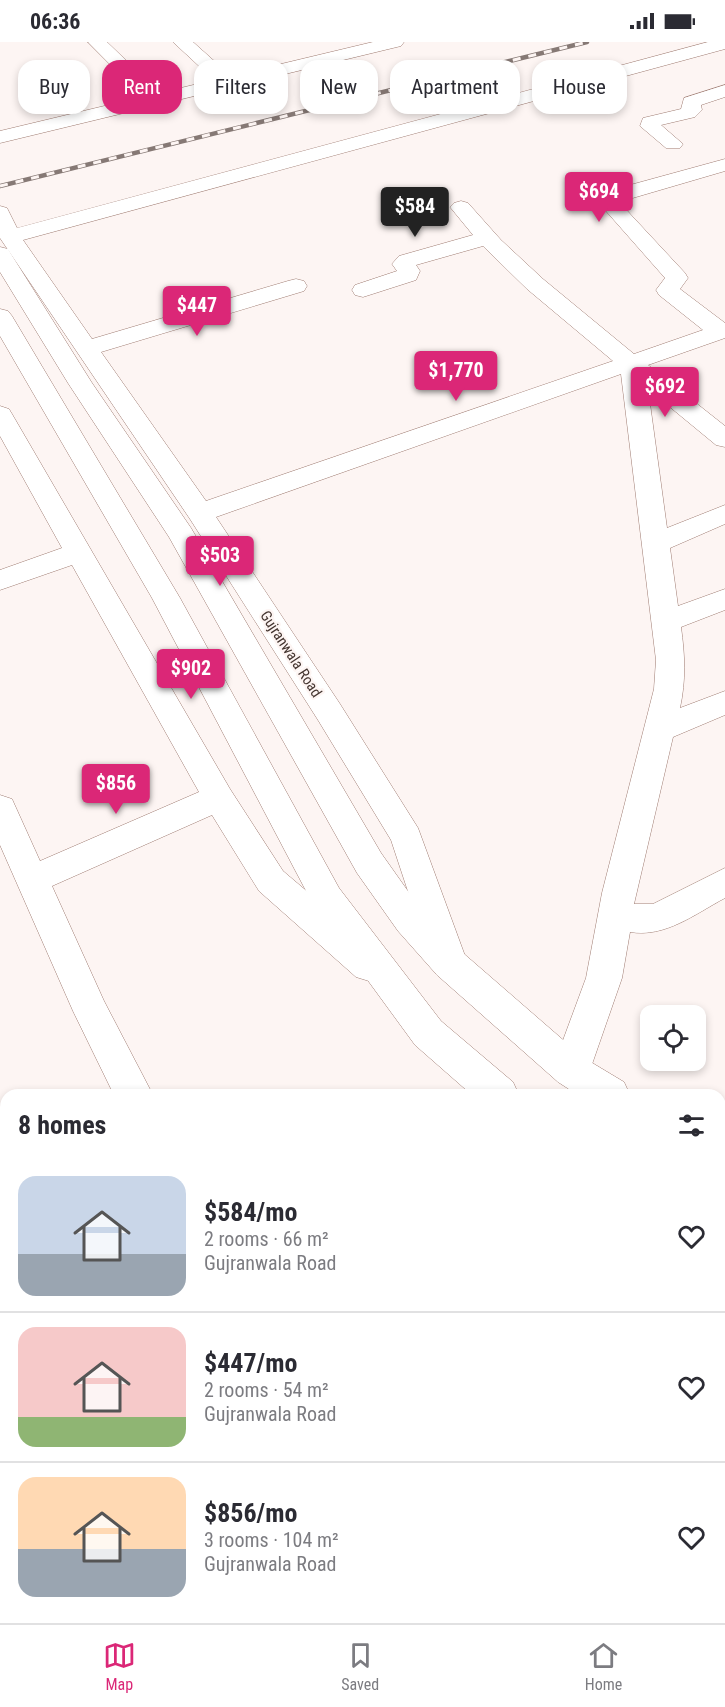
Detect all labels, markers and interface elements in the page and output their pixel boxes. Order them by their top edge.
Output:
text: 06:36 [30,9,81,34]
chip: Buy [18,60,90,114]
chip: Rent [102,60,182,114]
chip: Filters [194,60,288,114]
chip: New [300,60,378,114]
chip: Apartment [390,60,520,114]
chip: House [532,60,627,114]
pin: $694 [563,172,635,223]
text: $694 [579,179,619,203]
pin: $584 [379,187,451,238]
text: $584 [395,194,435,218]
pin: $447 [161,286,233,337]
text: $447 [177,293,217,317]
pin: $1,770 [407,351,505,402]
text: $1,770 [428,358,484,382]
pin: $692 [629,367,701,418]
text: $692 [645,374,685,398]
pin: $503 [184,536,256,587]
text: $503 [200,543,240,567]
street label: Gujranwala Road [256,607,326,701]
pin: $902 [155,649,227,700]
text: $902 [171,656,211,680]
pin: $856 [80,764,152,815]
text: $856 [96,771,136,795]
map controls [640,1005,706,1071]
button: locate [640,1005,706,1071]
icon: filters [675,1109,708,1142]
text: 8 homes [18,1110,106,1140]
text: $584/mo [204,1197,297,1227]
icon: home [66,1200,138,1272]
icon: heart [675,1220,708,1253]
text: 2 rooms · 66 m² [204,1227,329,1251]
text: Gujranwala Road [204,1251,336,1275]
text: $447/mo [204,1348,297,1378]
icon: home [66,1351,138,1423]
icon: heart [675,1371,708,1404]
text: 2 rooms · 54 m² [204,1378,329,1402]
text: Gujranwala Road [204,1402,336,1426]
text: $856/mo [204,1498,297,1528]
icon: home [66,1501,138,1573]
icon: heart [675,1521,708,1554]
text: 3 rooms · 104 m² [204,1528,339,1552]
text: Gujranwala Road [204,1552,336,1576]
tab: Map [103,1639,136,1694]
tab: Saved [341,1639,379,1694]
tab: Home [585,1639,622,1694]

